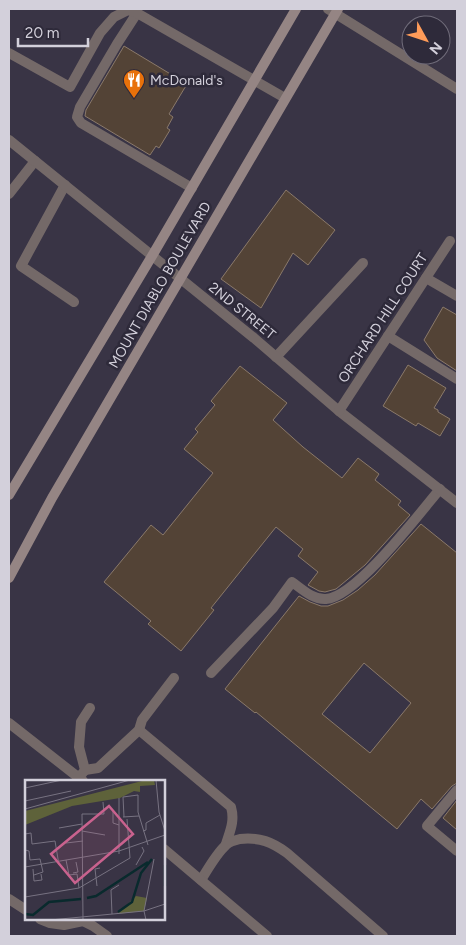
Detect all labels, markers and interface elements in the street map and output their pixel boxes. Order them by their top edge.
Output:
scale bar [18,15,88,47]
north arrow [401,15,451,65]
text: 20 m [25,24,59,42]
text: N [426,38,446,58]
restaurant icon: McDonald's [122,68,146,99]
place label: McDonald's [150,72,223,89]
street label: MOUNT DIABLO BOULEVARD [105,199,215,371]
street label: ORCHARD HILL COURT [335,250,431,386]
street label: 2ND STREET [205,279,279,343]
inset map [25,780,165,920]

